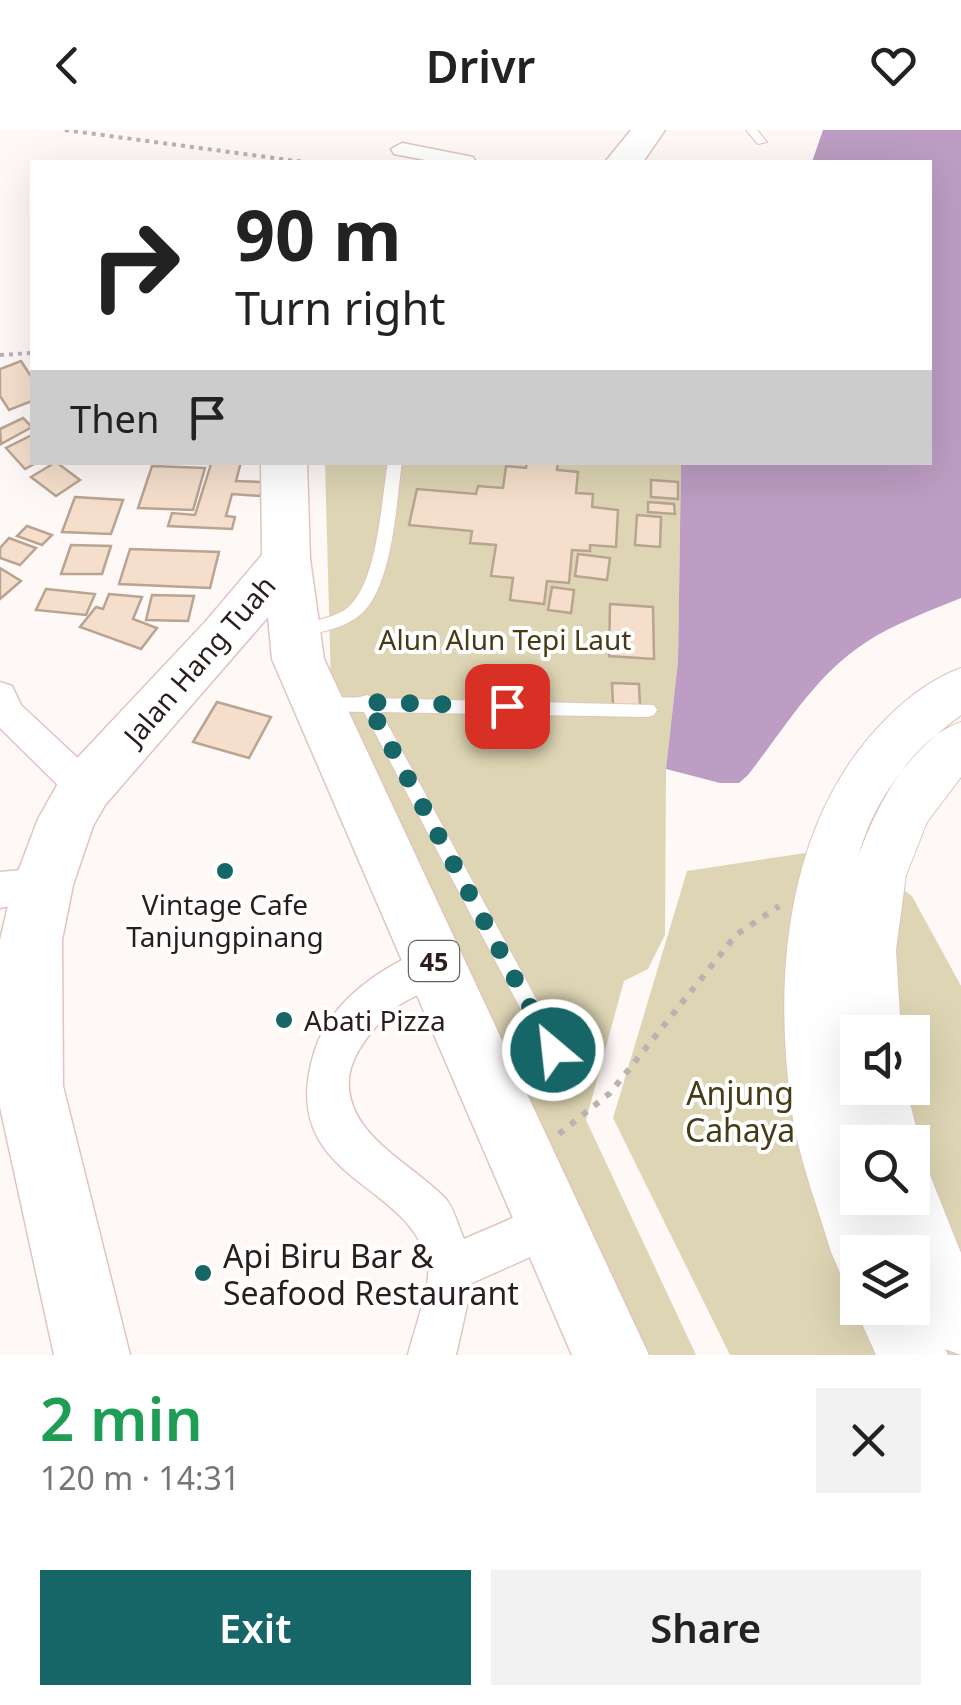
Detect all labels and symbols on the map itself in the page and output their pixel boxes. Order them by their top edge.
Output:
street label: Jalan Hang Tuah [113,567,283,755]
park label: Alun Alun Tepi Laut [379,620,631,658]
pin [465,664,550,749]
marker: Vintage Cafe Tanjungpinang [214,860,236,882]
place label: Vintage Cafe Tanjungpinang [126,885,324,955]
road number: 45 [409,941,459,981]
position arrow [501,998,605,1102]
place label: Abati Pizza [304,1001,446,1039]
marker: Abati Pizza [273,1009,295,1031]
park label: Anjung Cahaya [685,1071,795,1151]
place label: Api Biru Bar & Seafood Restaurant [223,1234,519,1314]
marker: Api Biru Bar & Seafood Restaurant [192,1262,214,1284]

